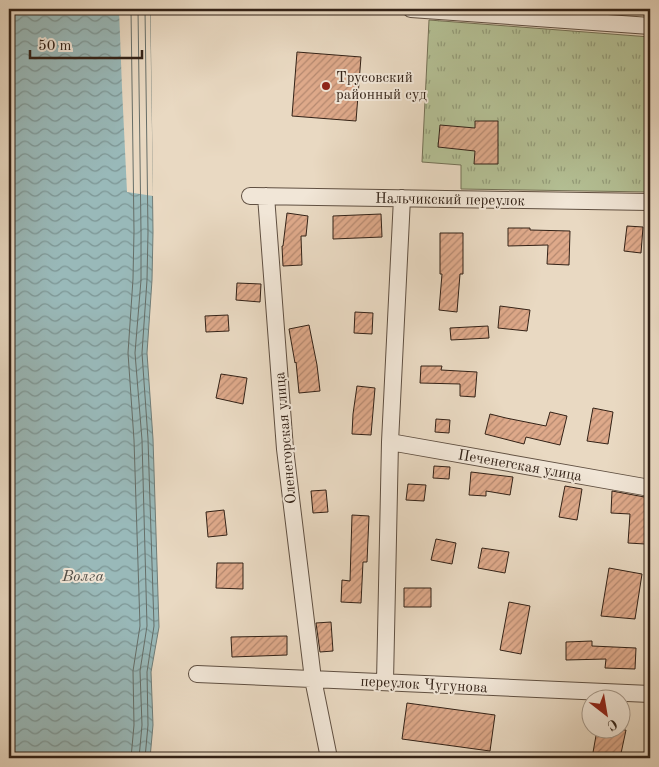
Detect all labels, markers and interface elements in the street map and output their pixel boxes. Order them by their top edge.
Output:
scale bar [30,28,142,60]
text: 50 m [38,39,72,54]
place label: Трусовский районный суд [336,71,427,103]
marker: Трусовский районный суд [320,80,332,92]
street label: Нальчикский переулок [375,192,526,209]
street label: Оленегорская улица [273,371,300,504]
street label: Печенегская улица [456,448,584,485]
water label: Волга [61,569,104,585]
street label: переулок Чугунова [360,675,488,696]
north arrow [582,690,632,740]
text: С [605,716,620,733]

